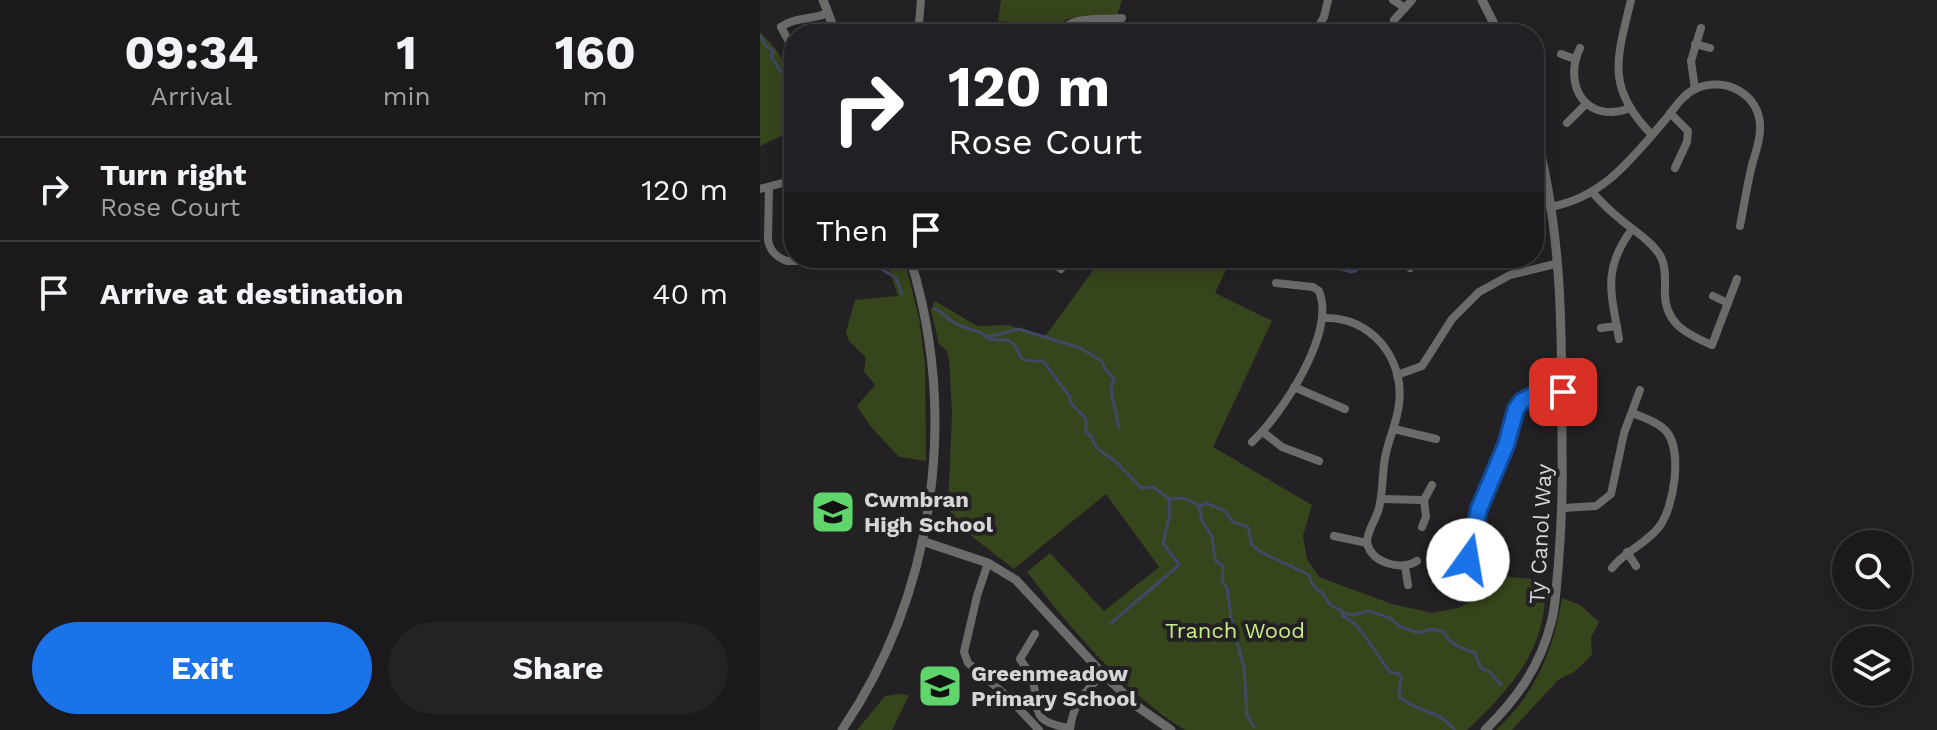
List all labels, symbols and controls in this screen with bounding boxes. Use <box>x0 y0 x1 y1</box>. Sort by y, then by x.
text: 09:34 <box>124 24 259 81</box>
text: 1 <box>396 24 417 81</box>
text: 160 <box>555 24 636 81</box>
text: 120 m <box>948 54 1110 120</box>
icon: right <box>816 56 920 160</box>
text: Arrival <box>151 81 232 111</box>
text: min <box>383 81 431 111</box>
text: m <box>583 81 608 111</box>
text: Rose Court <box>948 121 1142 163</box>
text: Turn right <box>100 157 246 192</box>
icon: right <box>32 167 76 211</box>
text: 120 m <box>641 172 728 207</box>
text: Rose Court <box>100 192 240 222</box>
icon: arrive <box>904 208 948 252</box>
text: Then <box>816 213 888 248</box>
icon: arrive <box>32 271 76 315</box>
text: Arrive at destination <box>100 276 404 311</box>
text: 40 m <box>652 276 728 311</box>
pin <box>1529 358 1597 426</box>
icon: arrive <box>1541 370 1585 414</box>
street label: Ty Canol Way <box>1524 463 1557 605</box>
place label: Cwmbran High School <box>864 487 994 537</box>
school or university icon: Cwmbran High School <box>809 488 857 536</box>
position arrow <box>1426 518 1510 602</box>
map controls <box>1832 530 1912 706</box>
button: search <box>1832 530 1912 610</box>
park label: Tranch Wood <box>1165 618 1305 643</box>
button: Exit <box>32 622 372 714</box>
button: Share <box>388 622 728 714</box>
button: layers <box>1832 626 1912 706</box>
place label: Greenmeadow Primary School <box>971 661 1137 711</box>
school or university icon: Greenmeadow Primary School <box>916 662 964 710</box>

